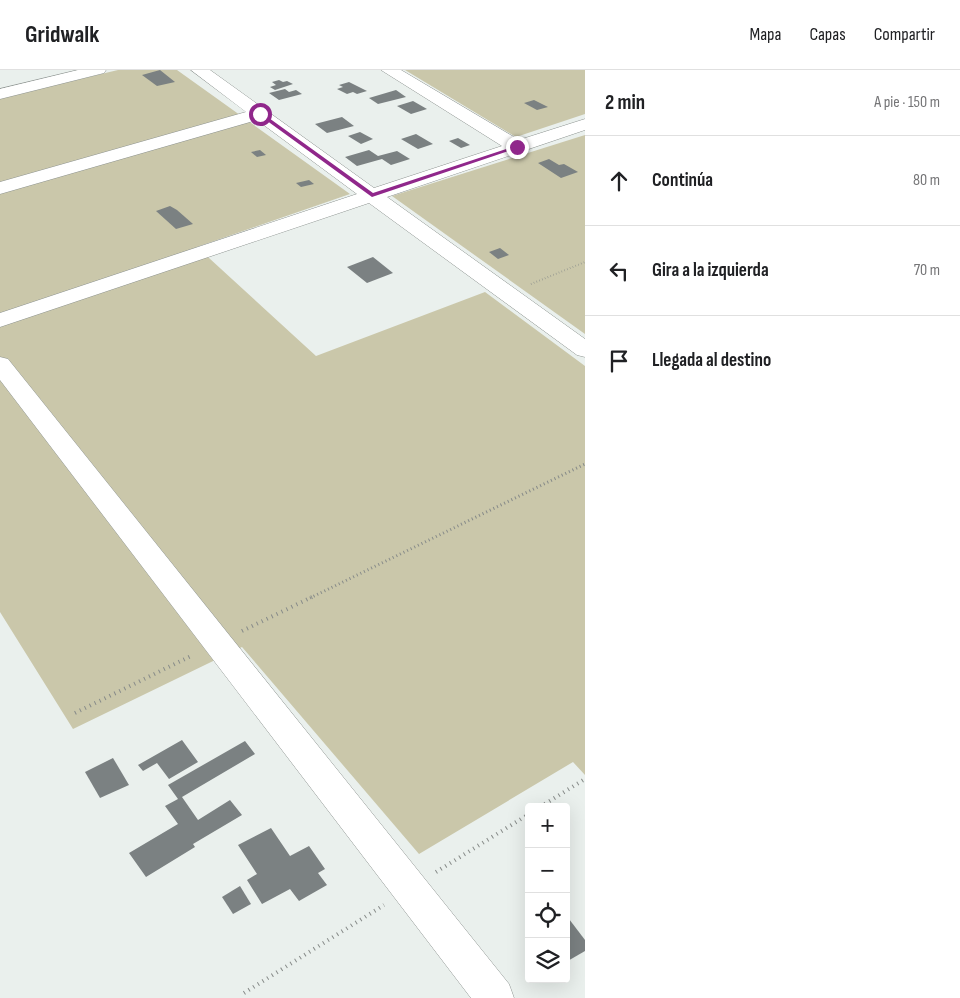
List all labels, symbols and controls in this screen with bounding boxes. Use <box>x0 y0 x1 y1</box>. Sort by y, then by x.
text: Gridwalk <box>25 20 99 49</box>
text: Mapa <box>749 24 781 45</box>
text: Capas <box>809 24 846 45</box>
text: Compartir <box>874 24 935 45</box>
text: 2 min <box>605 90 645 115</box>
text: A pie · 150 m <box>874 93 940 112</box>
route start <box>249 103 272 126</box>
route end <box>506 136 529 159</box>
icon: ahead <box>605 167 633 195</box>
text: Continúa <box>652 169 713 192</box>
text: 80 m <box>913 171 940 190</box>
icon: left <box>605 257 633 285</box>
text: Gira a la izquierda <box>652 259 769 282</box>
text: 70 m <box>914 261 940 280</box>
icon: arrive <box>605 347 633 375</box>
text: Llegada al destino <box>652 349 771 372</box>
map controls <box>525 803 570 983</box>
button: + <box>525 803 570 848</box>
button: − <box>525 848 570 893</box>
button: locate <box>525 893 570 938</box>
button: layers <box>525 938 570 983</box>

